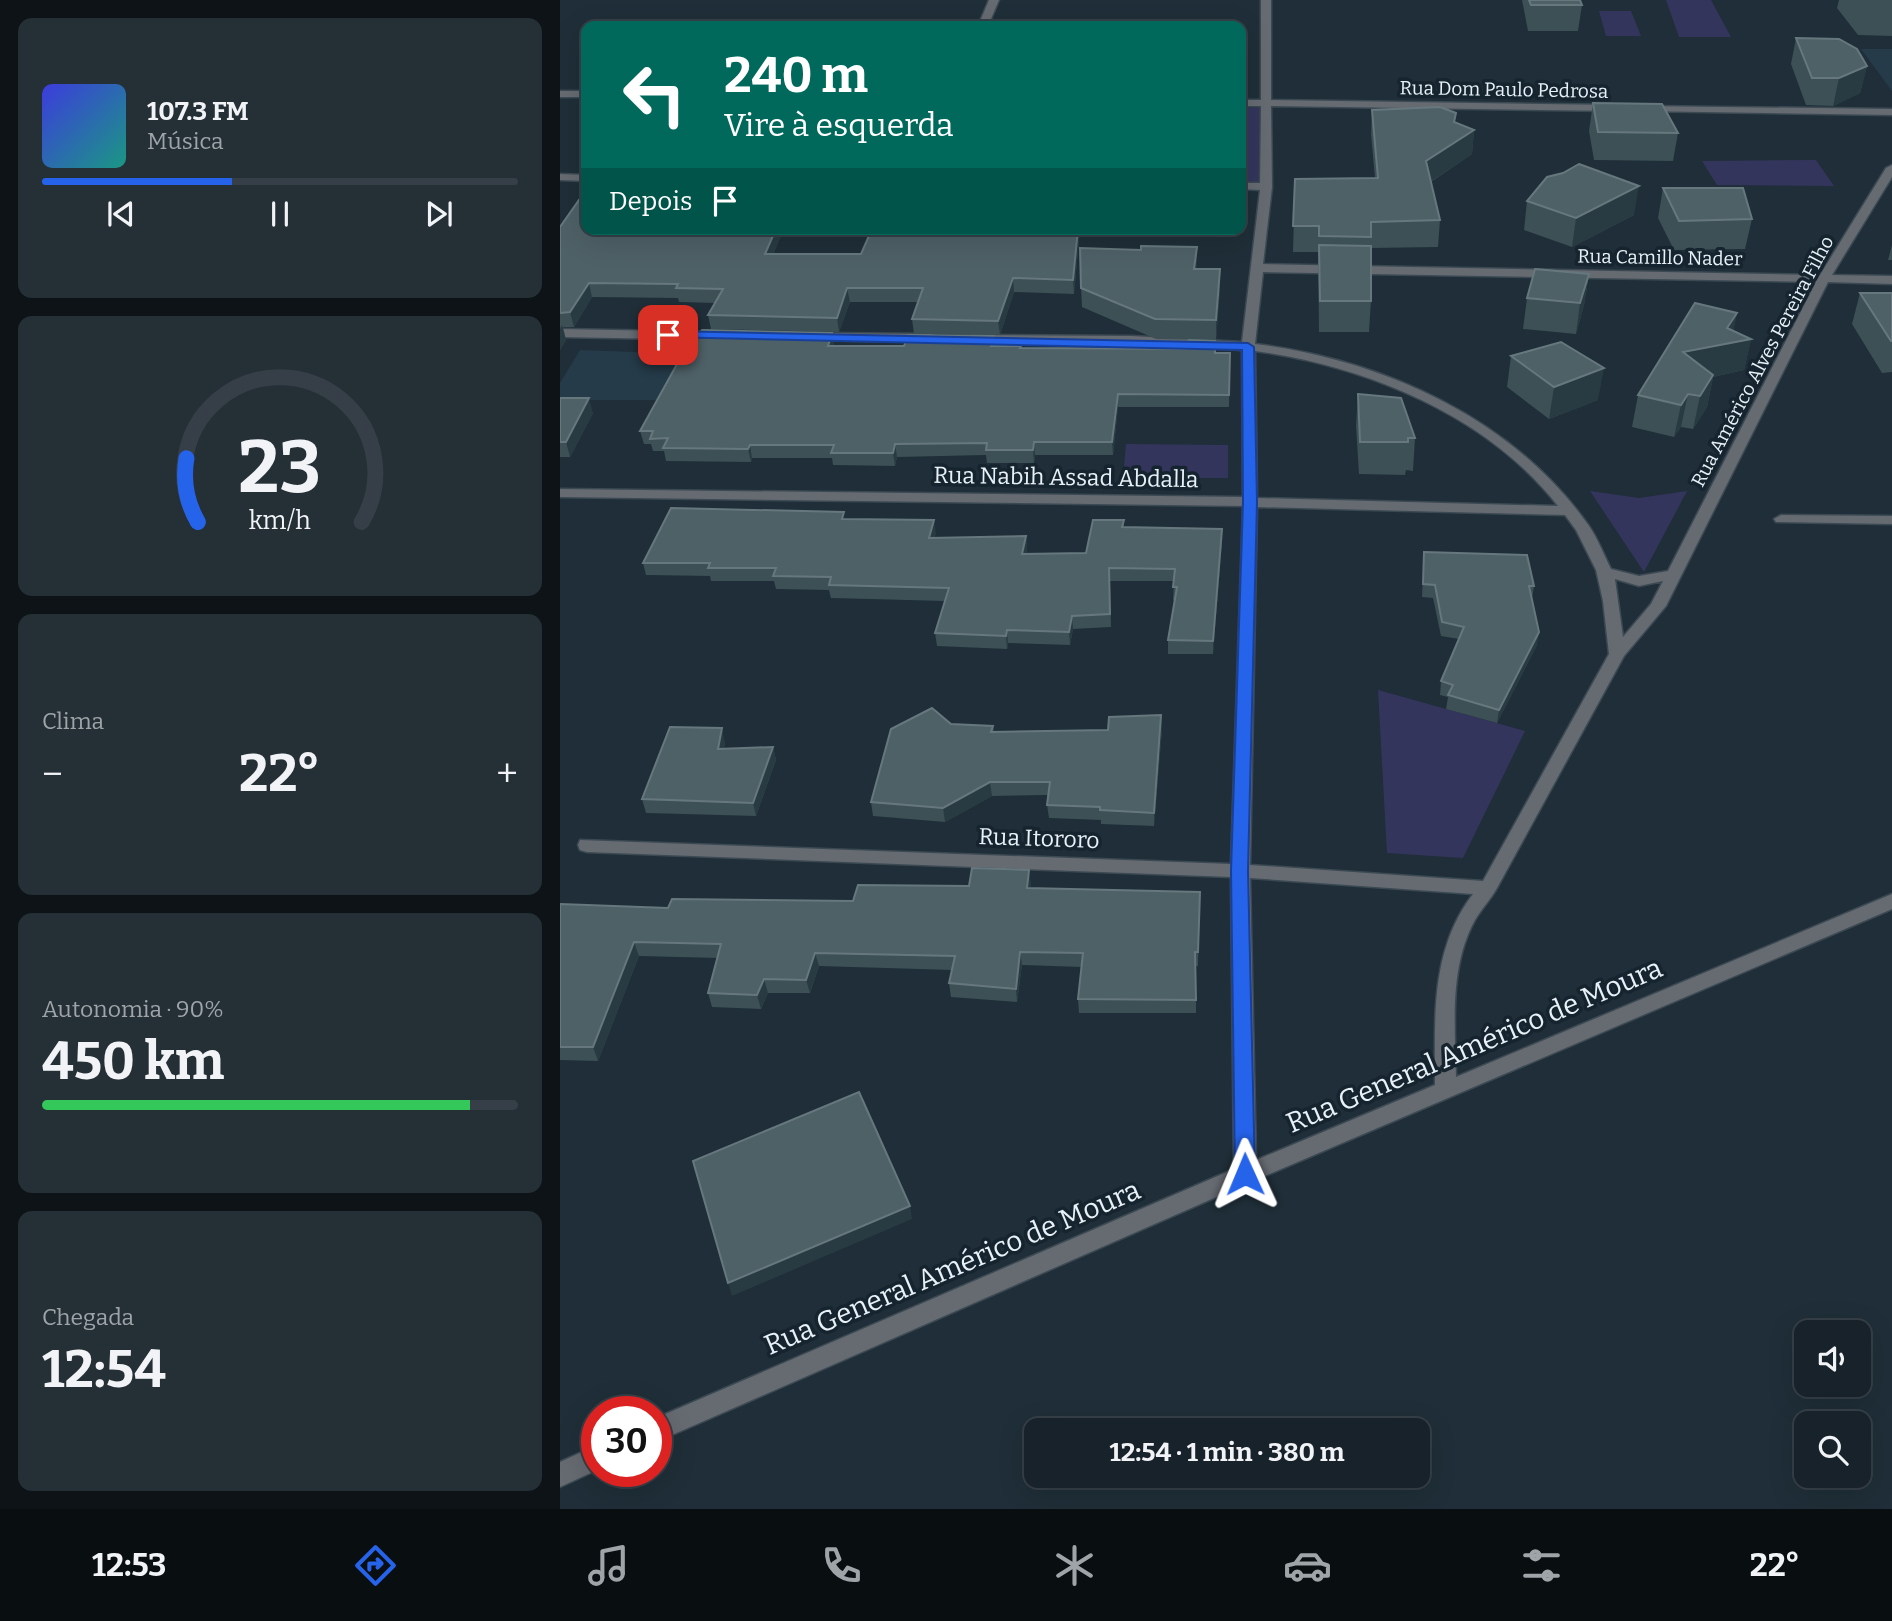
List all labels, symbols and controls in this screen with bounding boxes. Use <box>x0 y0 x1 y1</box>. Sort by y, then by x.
text: 240 m <box>724 46 868 105</box>
icon: left <box>609 49 700 140</box>
street label: Rua Dom Paulo Pedrosa <box>1399 76 1609 103</box>
text: 107.3 FM <box>147 96 249 127</box>
text: Vire à esquerda <box>724 106 954 144</box>
text: Música <box>147 127 224 155</box>
icon: arrive <box>706 182 744 220</box>
text: Depois <box>609 186 692 217</box>
icon: previous <box>102 195 140 233</box>
icon: pause <box>261 195 299 233</box>
icon: next <box>420 195 458 233</box>
street label: Rua Américo Alves Pereira Filho <box>1686 232 1839 491</box>
street label: Rua Camillo Nader <box>1577 245 1743 270</box>
pin <box>638 305 698 365</box>
icon: arrive <box>649 316 687 354</box>
text: 23 <box>239 425 321 512</box>
street label: Rua Nabih Assad Abdalla <box>933 461 1199 493</box>
text: km/h <box>249 506 311 536</box>
text: Clima <box>42 707 104 735</box>
text: 22° <box>239 742 320 805</box>
text: − <box>42 751 63 797</box>
text: + <box>496 751 518 797</box>
street label: Rua Itororo <box>978 822 1100 854</box>
street label: Rua General Américo de Moura <box>1281 951 1667 1140</box>
text: Autonomia · 90% <box>42 995 224 1023</box>
text: 450 km <box>42 1030 224 1093</box>
position arrow <box>1208 1137 1282 1211</box>
street label: Rua General Américo de Moura <box>759 1173 1145 1362</box>
text: Chegada <box>42 1303 134 1331</box>
map controls <box>1794 1320 1871 1488</box>
button: sound <box>1794 1320 1871 1397</box>
text: 12:54 <box>42 1338 166 1401</box>
speed limit sign: 30 <box>581 1396 672 1487</box>
button: search <box>1794 1411 1871 1488</box>
text: 12:54 · 1 min · 380 m <box>1109 1437 1345 1468</box>
icon: directions <box>351 1541 400 1590</box>
icon: music <box>584 1541 633 1590</box>
icon: phone <box>817 1541 866 1590</box>
icon: climate <box>1050 1541 1099 1590</box>
icon: car <box>1283 1541 1332 1590</box>
icon: filters <box>1517 1541 1566 1590</box>
text: 12:53 <box>92 1546 166 1584</box>
text: 22° <box>1750 1546 1800 1584</box>

